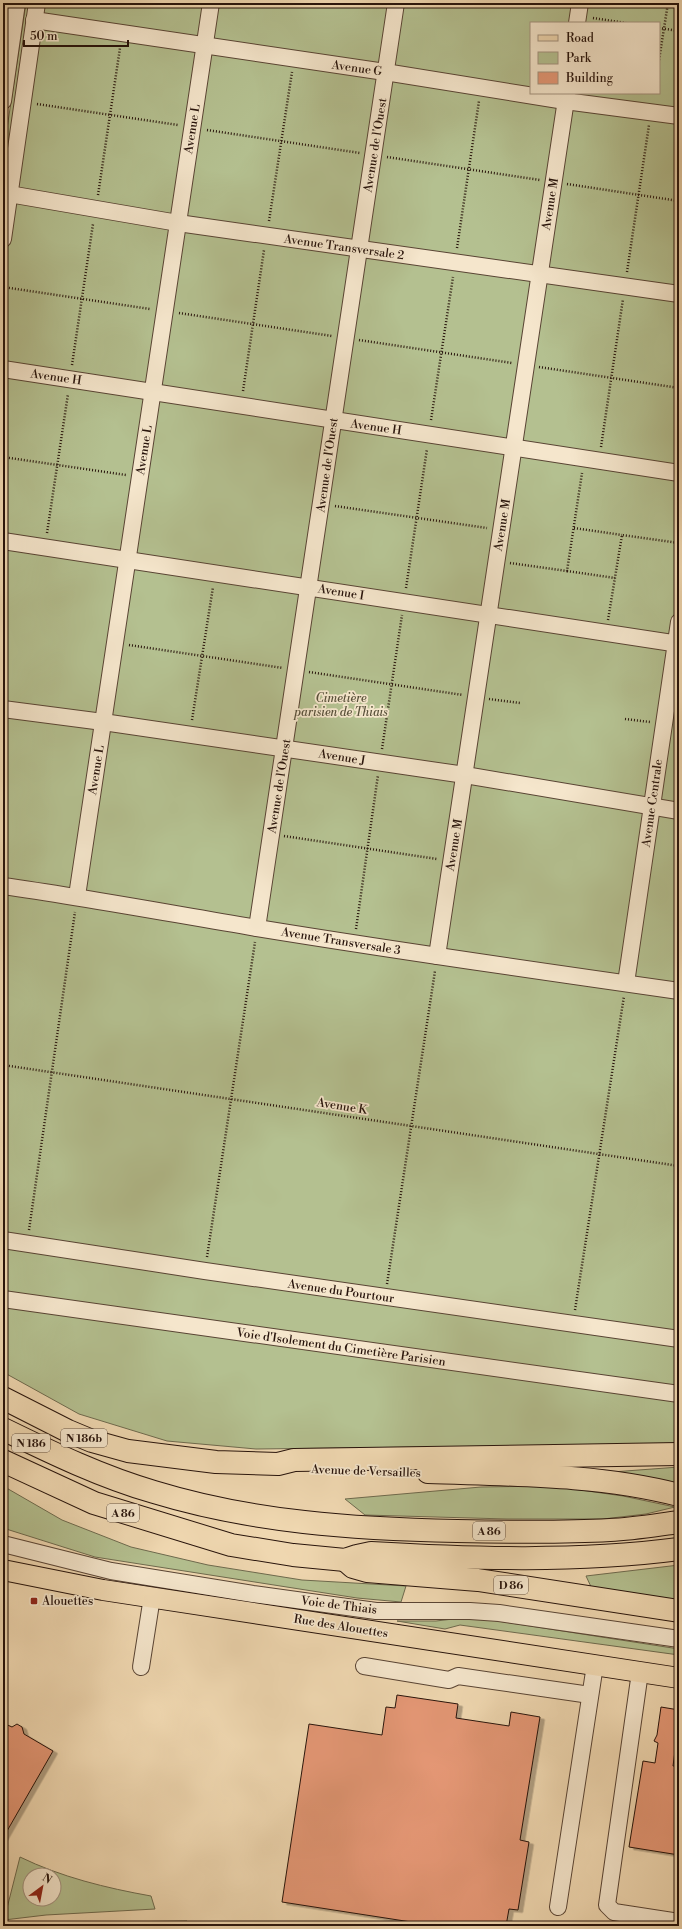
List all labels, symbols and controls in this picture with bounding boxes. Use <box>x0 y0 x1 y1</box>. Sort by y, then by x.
scale bar <box>24 22 128 48</box>
legend <box>530 22 660 94</box>
text: 50 m <box>30 29 58 44</box>
text: Road <box>566 31 594 46</box>
text: Park <box>566 51 592 66</box>
street label: Avenue G <box>330 57 383 79</box>
text: Building <box>565 71 614 86</box>
street label: Avenue de l'Ouest <box>360 96 390 194</box>
street label: Avenue L <box>181 103 204 156</box>
street label: Avenue M <box>539 177 562 232</box>
street label: Avenue Transversale 2 <box>282 232 405 263</box>
street label: Avenue H <box>28 366 83 389</box>
street label: Avenue de l'Ouest <box>313 416 342 514</box>
street label: Avenue H <box>348 416 403 439</box>
street label: Avenue L <box>133 424 156 477</box>
street label: Avenue M <box>491 498 514 553</box>
street label: Avenue I <box>316 581 366 604</box>
park label: Cimetière parisien de Thiais <box>292 691 388 720</box>
street label: Avenue de l'Ouest <box>264 737 294 835</box>
street label: Avenue L <box>85 744 108 797</box>
street label: Avenue J <box>316 746 367 769</box>
street label: Avenue Centrale <box>639 758 666 849</box>
street label: Avenue M <box>443 818 466 873</box>
street label: Avenue Transversale 3 <box>279 924 402 958</box>
street label: Avenue K <box>315 1095 369 1118</box>
street label: Avenue du Pourtour <box>286 1276 395 1306</box>
street label: Voie d'Isolement du Cimetière Parisien <box>234 1325 447 1370</box>
road number: N 186b <box>61 1429 107 1447</box>
road number: N 186 <box>12 1434 50 1452</box>
street label: Avenue de Versailles <box>310 1462 421 1481</box>
road number: A 86 <box>107 1504 139 1522</box>
road number: A 86 <box>473 1522 505 1540</box>
road number: D 86 <box>494 1576 528 1594</box>
street label: Voie de Thiais <box>299 1593 378 1618</box>
place label: Alouettes <box>41 1594 93 1609</box>
marker: Alouettes <box>29 1596 39 1606</box>
street label: Rue des Alouettes <box>293 1612 389 1641</box>
north arrow <box>22 1867 62 1907</box>
text: N <box>39 1871 54 1888</box>

